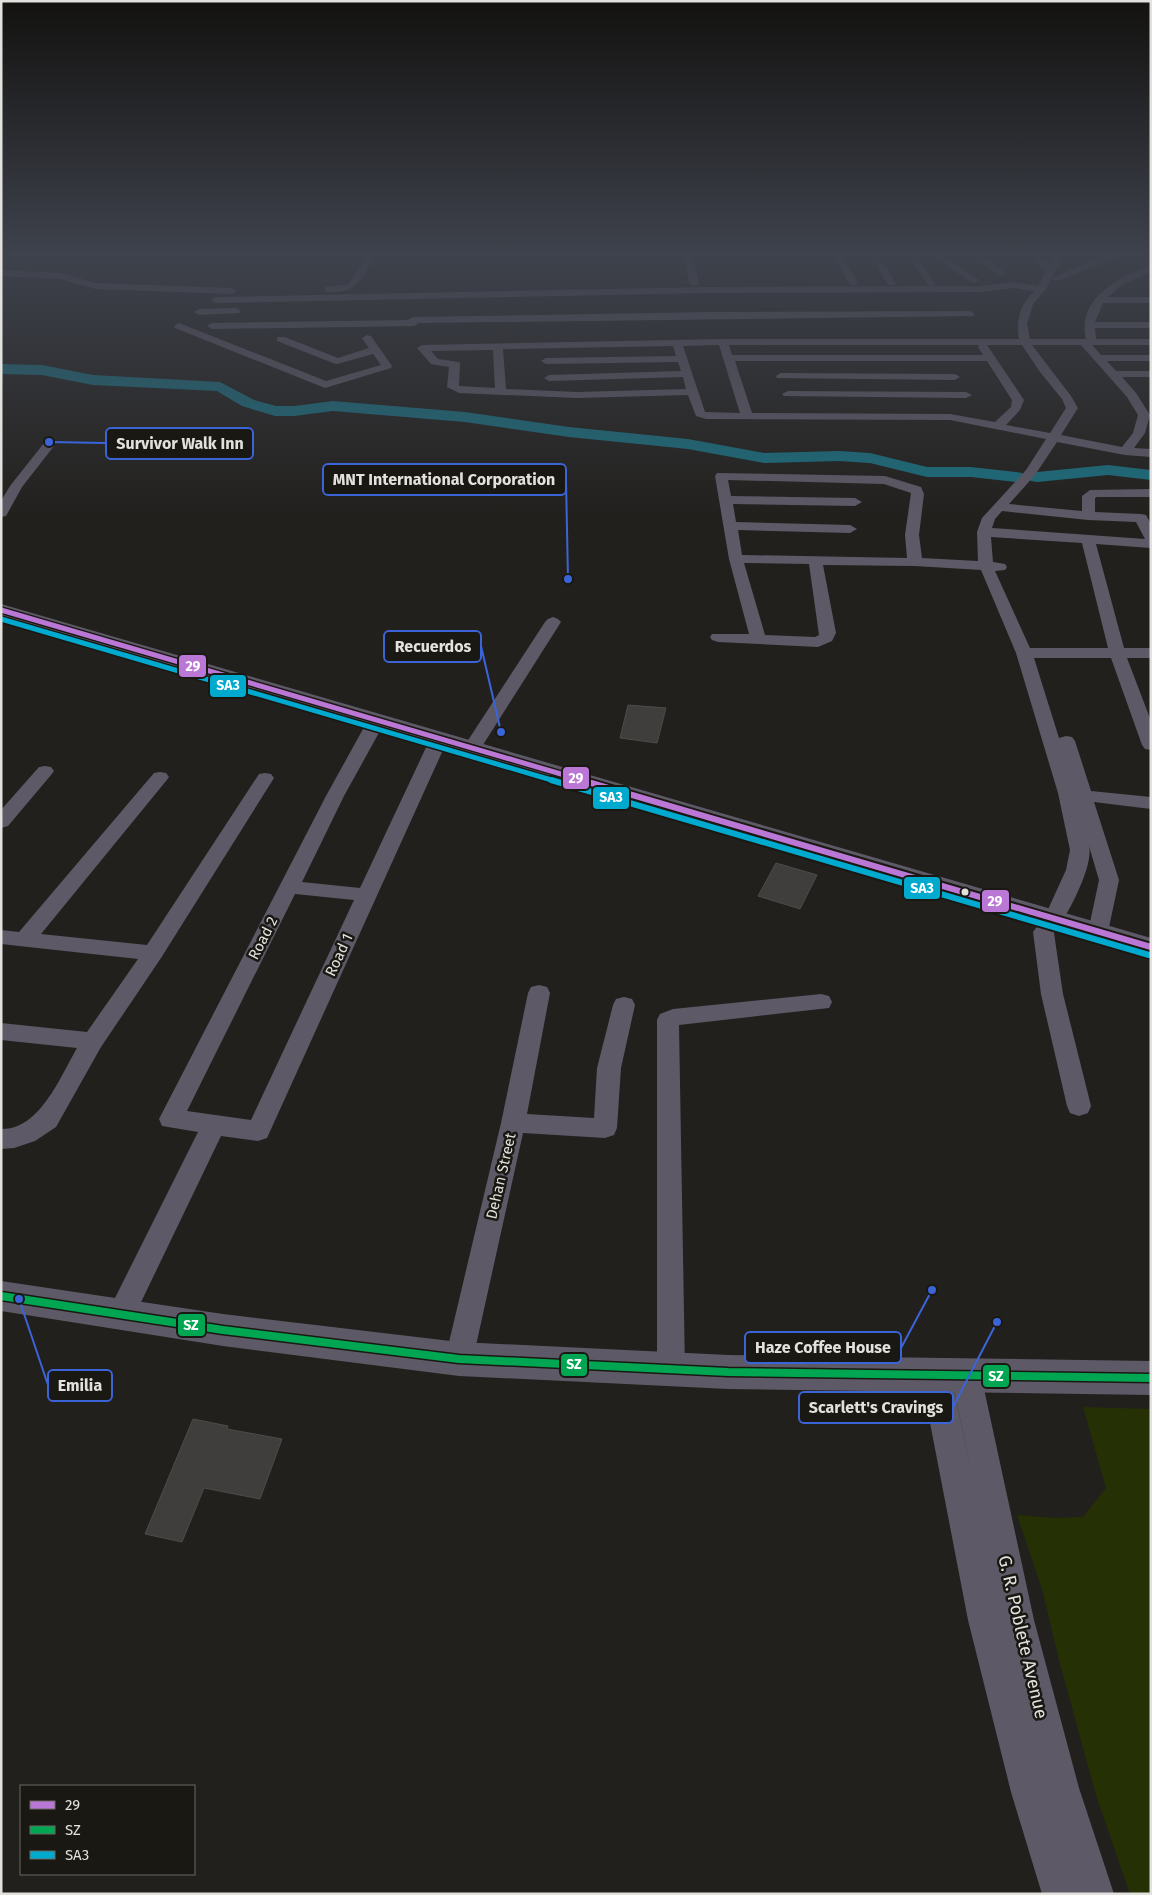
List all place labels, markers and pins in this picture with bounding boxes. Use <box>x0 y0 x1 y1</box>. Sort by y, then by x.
callout: Survivor Walk Inn <box>106 428 253 459</box>
callout: MNT International Corporation <box>323 464 566 495</box>
callout: Recuerdos <box>384 631 481 662</box>
unlabelled marker <box>960 887 970 897</box>
callout: Haze Coffee House <box>745 1332 901 1363</box>
callout: Emilia <box>48 1370 112 1401</box>
callout: Scarlett's Cravings <box>799 1392 953 1423</box>

